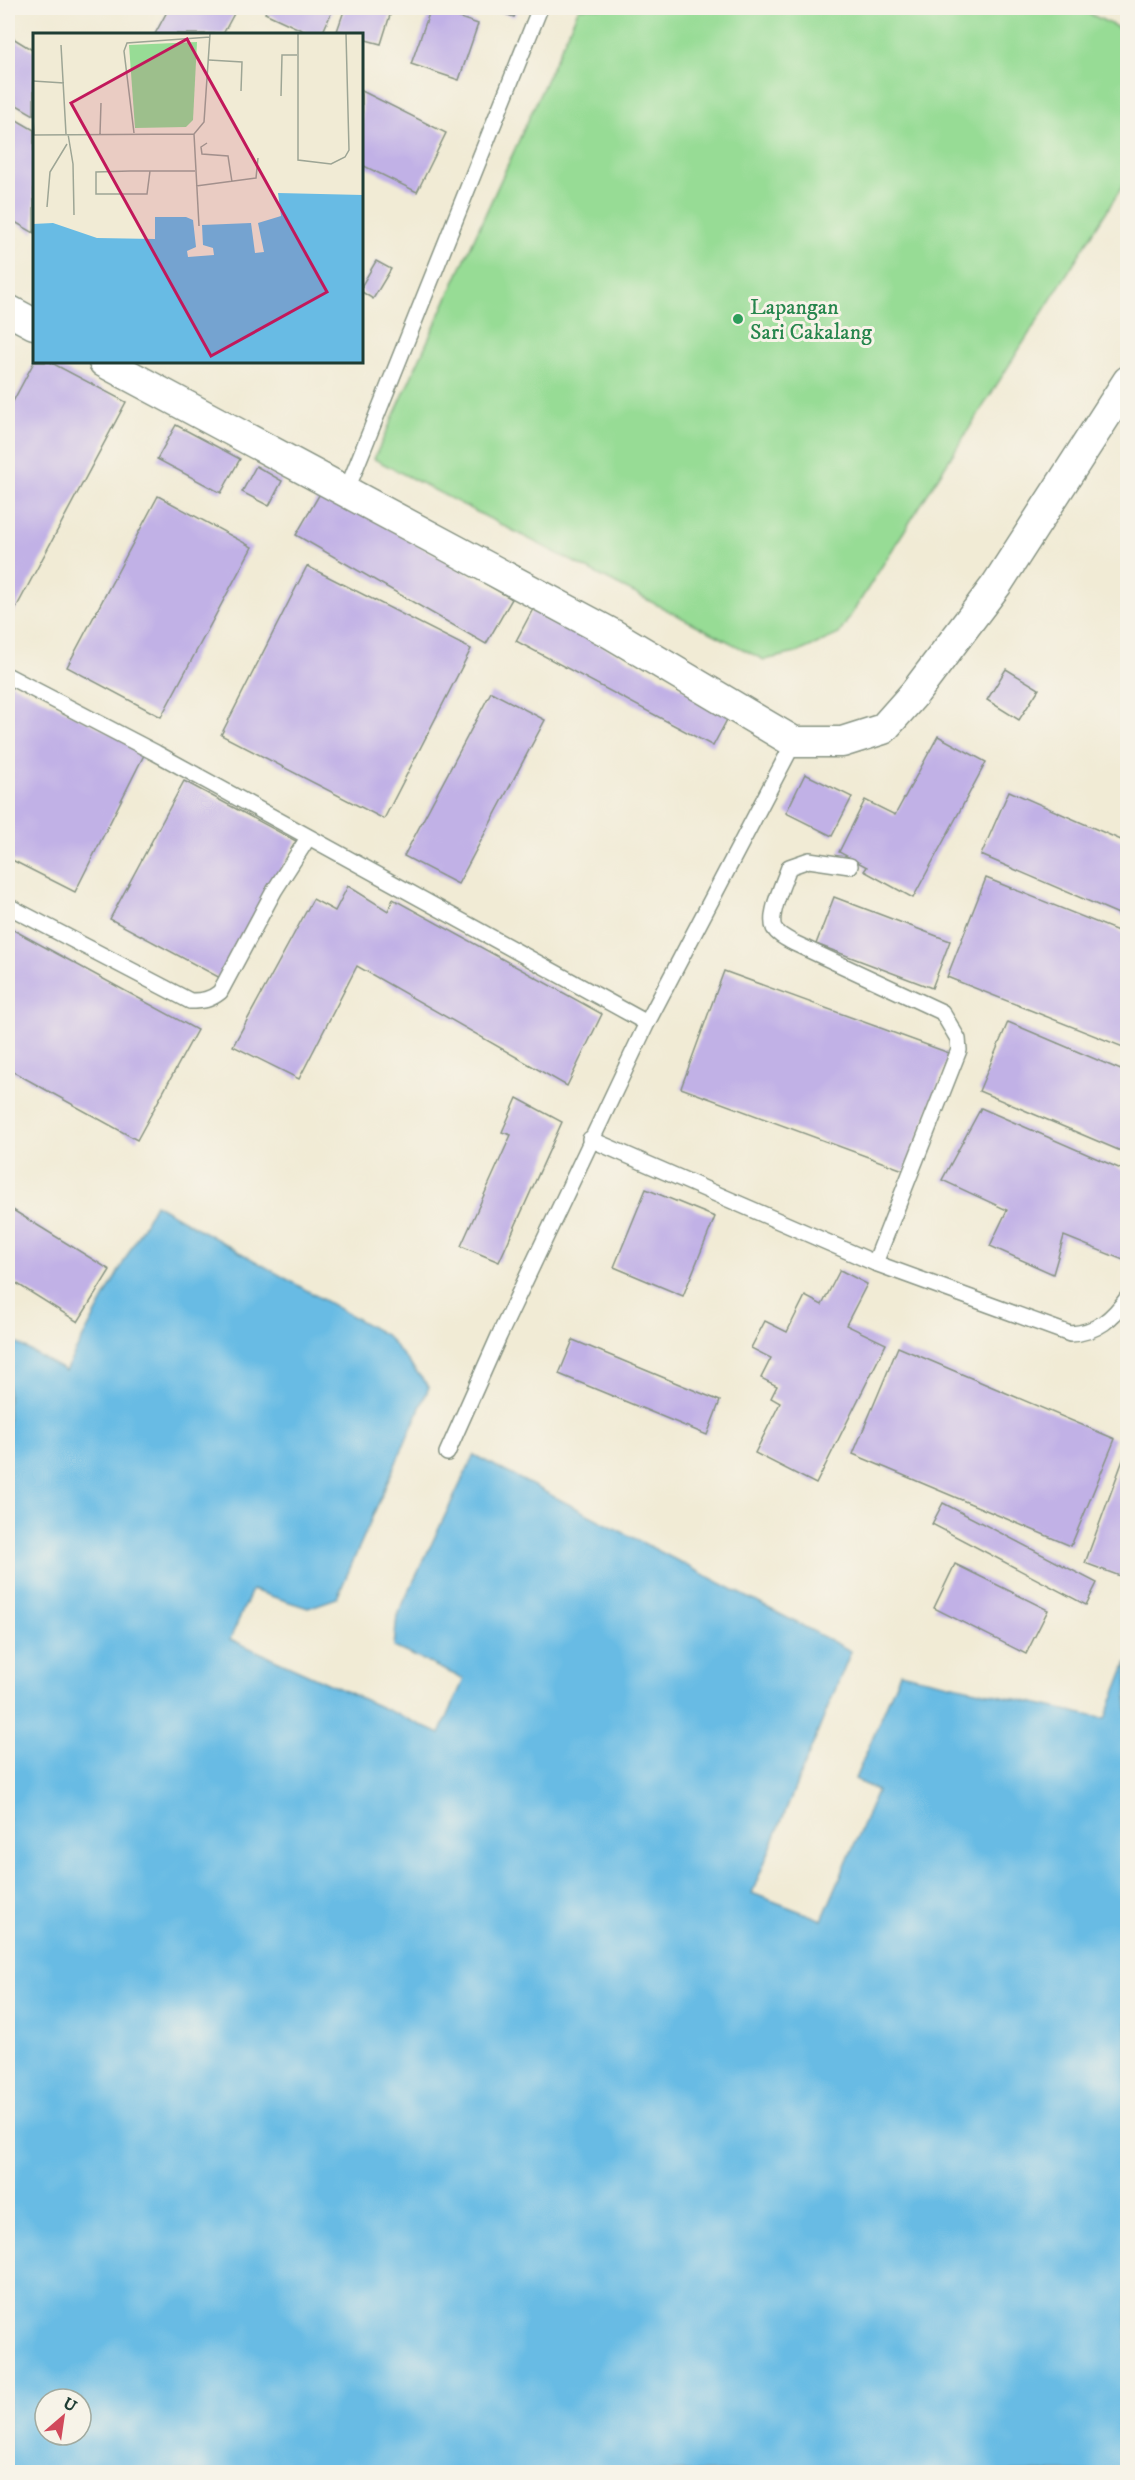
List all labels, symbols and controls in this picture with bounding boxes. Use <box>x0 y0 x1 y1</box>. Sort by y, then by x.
inset map <box>33 33 363 363</box>
place label: Lapangan Sari Cakalang <box>750 294 872 346</box>
marker: Lapangan Sari Cakalang <box>731 312 745 326</box>
north arrow <box>33 2387 93 2447</box>
text: U <box>60 2393 81 2417</box>

